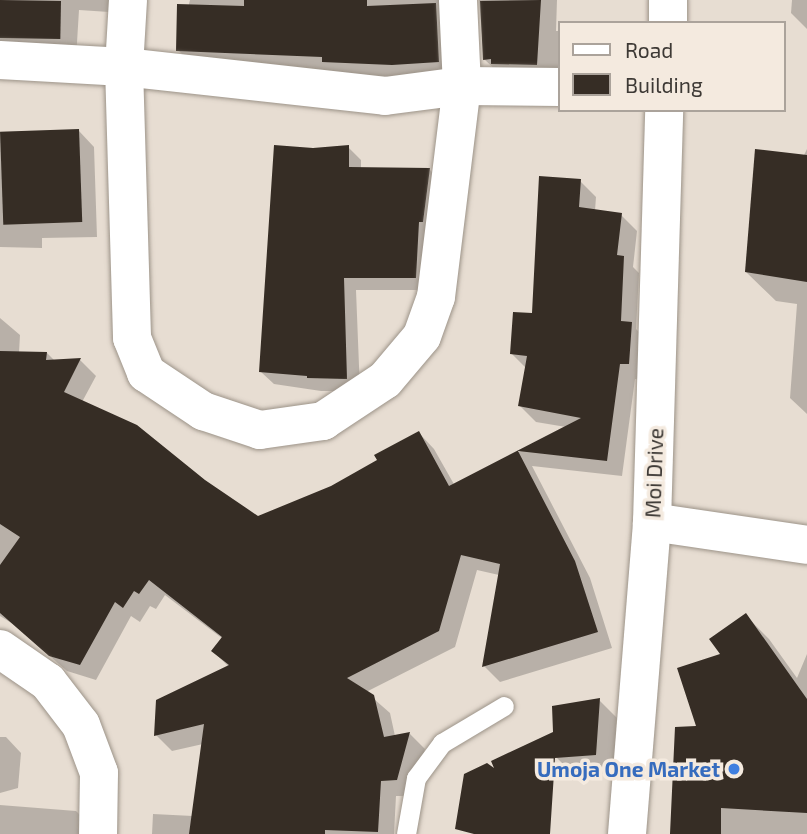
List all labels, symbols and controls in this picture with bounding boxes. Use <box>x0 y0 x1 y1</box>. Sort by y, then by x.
legend <box>558 21 786 112</box>
text: Road <box>625 37 673 62</box>
text: Building <box>625 72 703 97</box>
street label: Moi Drive <box>640 428 668 518</box>
place label: Umoja One Market <box>537 756 720 782</box>
marker: Umoja One Market <box>726 761 742 777</box>

